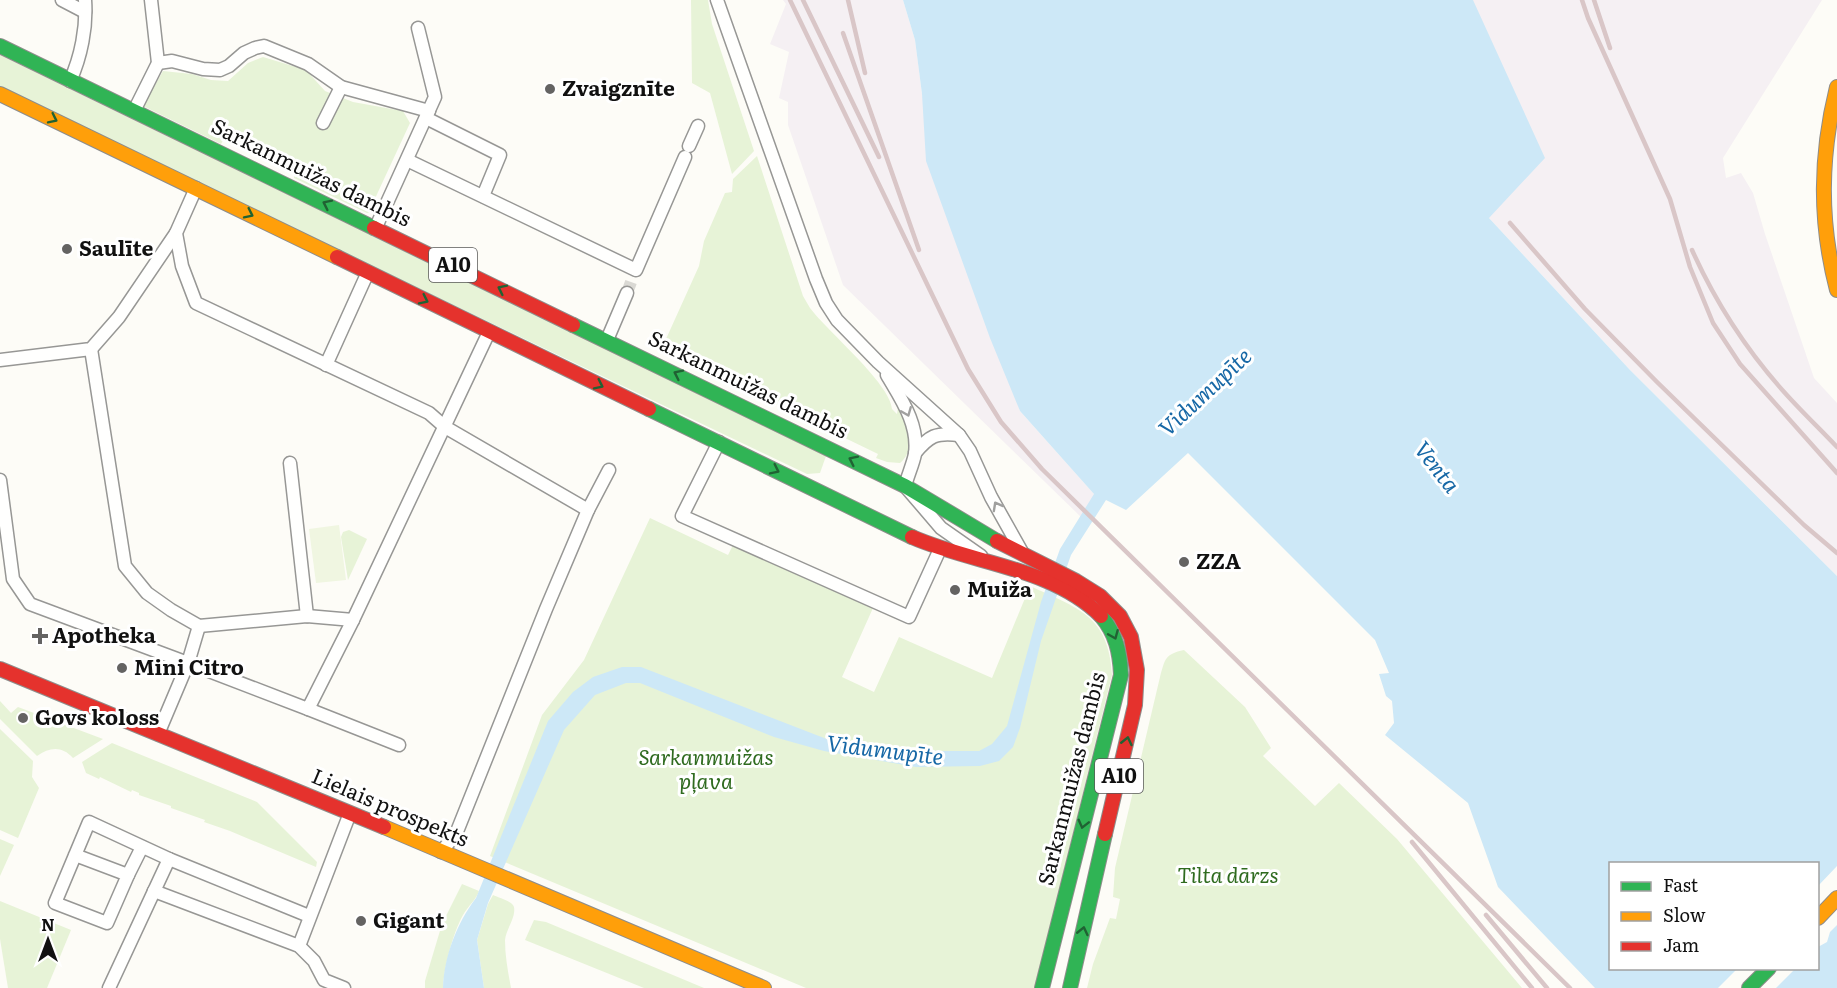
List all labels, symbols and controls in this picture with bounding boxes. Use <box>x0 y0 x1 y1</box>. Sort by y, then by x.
place label: Zvaigznīte <box>562 71 675 102</box>
marker: Zvaigznīte <box>543 82 557 96</box>
street label: Sarkanmuižas dambis <box>207 109 417 233</box>
one-way arrow <box>46 112 57 123</box>
one-way arrow <box>322 199 333 211</box>
one-way arrow <box>242 206 253 218</box>
place label: Saulīte <box>79 231 153 262</box>
marker: Saulīte <box>60 242 74 256</box>
road number: A10 <box>429 248 477 282</box>
one-way arrow <box>498 284 509 296</box>
one-way arrow <box>417 292 428 304</box>
street label: Sarkanmuižas dambis <box>644 321 854 445</box>
water label: Vidumupīte <box>1150 339 1258 443</box>
one-way arrow <box>673 370 684 382</box>
one-way arrow <box>593 377 604 389</box>
one-way arrow <box>900 406 912 417</box>
water label: Venta <box>1408 433 1469 499</box>
one-way arrow <box>848 456 859 467</box>
one-way arrow <box>768 462 779 474</box>
one-way arrow <box>993 502 1004 513</box>
place label: ZZA <box>1196 544 1241 575</box>
marker: ZZA <box>1177 555 1191 569</box>
place label: Muiža <box>967 572 1033 603</box>
marker: Muiža <box>948 583 962 597</box>
place label: Apotheka <box>52 618 157 649</box>
one-way arrow <box>1106 628 1118 639</box>
marker: Apotheka <box>33 629 47 643</box>
place label: Mini Citro <box>134 650 244 681</box>
marker: Mini Citro <box>115 661 129 675</box>
street label: Sarkanmuižas dambis <box>1028 669 1111 888</box>
place label: Govs koloss <box>35 700 159 731</box>
marker: Govs koloss <box>16 711 30 725</box>
water label: Vidumupīte <box>825 725 945 772</box>
one-way arrow <box>1119 736 1132 746</box>
park label: Sarkanmuižas pļava <box>638 740 774 795</box>
street label: Lielais prospekts <box>308 759 474 853</box>
road number: A10 <box>1095 759 1143 793</box>
one-way arrow <box>1078 819 1091 829</box>
park label: Tilta dārzs <box>1177 858 1279 889</box>
legend <box>1609 862 1819 970</box>
text: Fast <box>1663 871 1699 898</box>
text: Slow <box>1663 901 1706 928</box>
place label: Gigant <box>373 903 445 934</box>
north arrow <box>18 910 78 970</box>
text: N <box>41 912 55 936</box>
marker: Gigant <box>354 914 368 928</box>
one-way arrow <box>1075 926 1088 936</box>
text: Jam <box>1663 931 1699 958</box>

